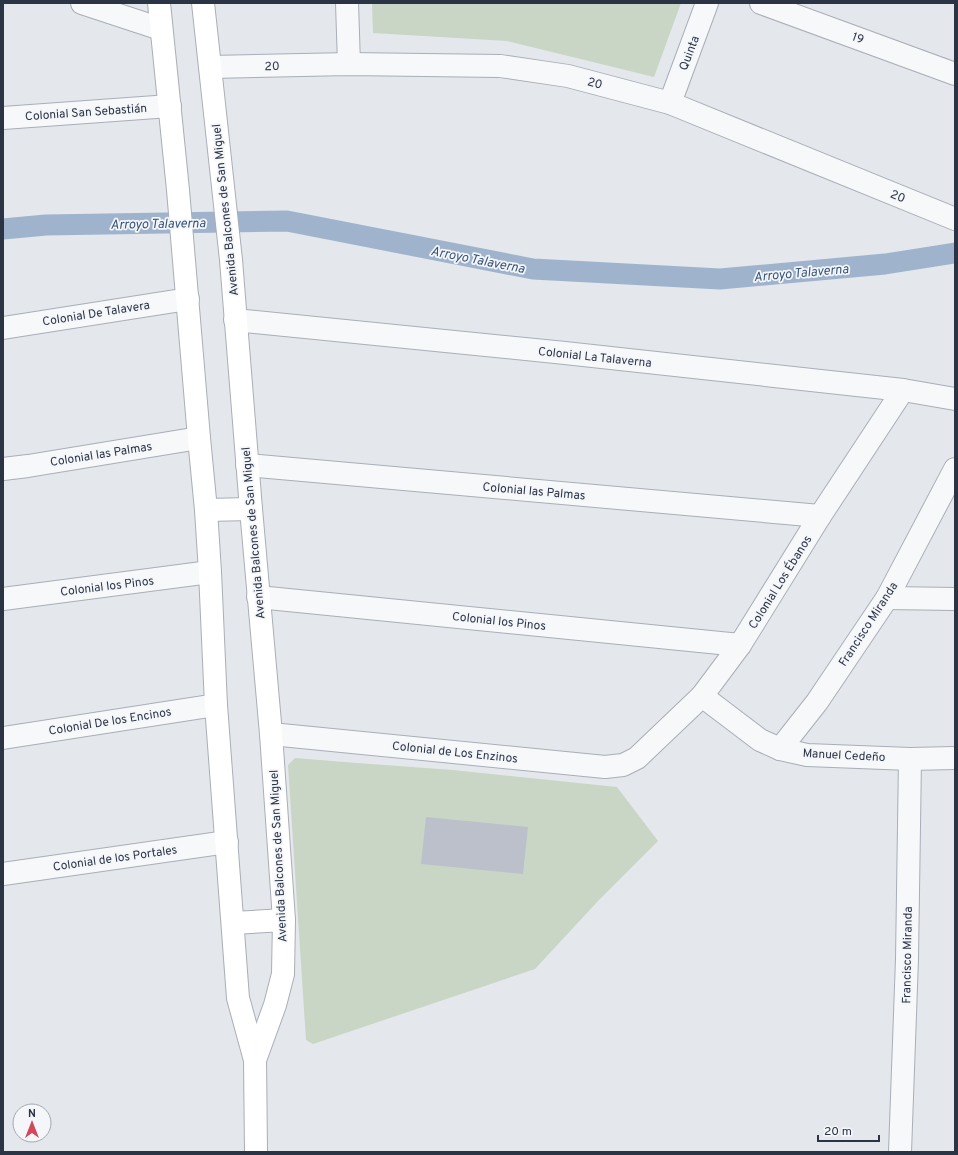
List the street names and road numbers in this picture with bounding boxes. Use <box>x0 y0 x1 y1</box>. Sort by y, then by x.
street label: 19 <box>849 29 866 48</box>
street label: Quinta <box>676 34 704 73</box>
street label: 20 <box>264 59 280 75</box>
street label: 20 <box>585 74 604 94</box>
street label: Colonial San Sebastián <box>25 101 148 125</box>
street label: Avenida Balcones de San Miguel <box>209 123 243 297</box>
street label: 20 <box>888 187 908 207</box>
street label: Colonial De Talavera <box>41 298 151 330</box>
street label: Colonial La Talaverna <box>537 344 652 372</box>
street label: Colonial las Palmas <box>49 439 153 471</box>
street label: Avenida Balcones de San Miguel <box>238 446 269 620</box>
street label: Colonial las Palmas <box>482 480 586 504</box>
street label: Colonial Los Ébanos <box>745 533 816 632</box>
street label: Colonial los Pinos <box>59 573 155 601</box>
street label: Francisco Miranda <box>836 579 902 670</box>
street label: Colonial los Pinos <box>451 609 547 635</box>
street label: Colonial De los Encinos <box>48 704 173 740</box>
street label: Colonial de Los Enzinos <box>391 738 519 768</box>
street label: Manuel Cedeño <box>802 746 886 766</box>
street label: Avenida Balcones de San Miguel <box>266 769 292 943</box>
street label: Colonial de los Portales <box>52 842 178 876</box>
street label: Francisco Miranda <box>899 906 917 1004</box>

